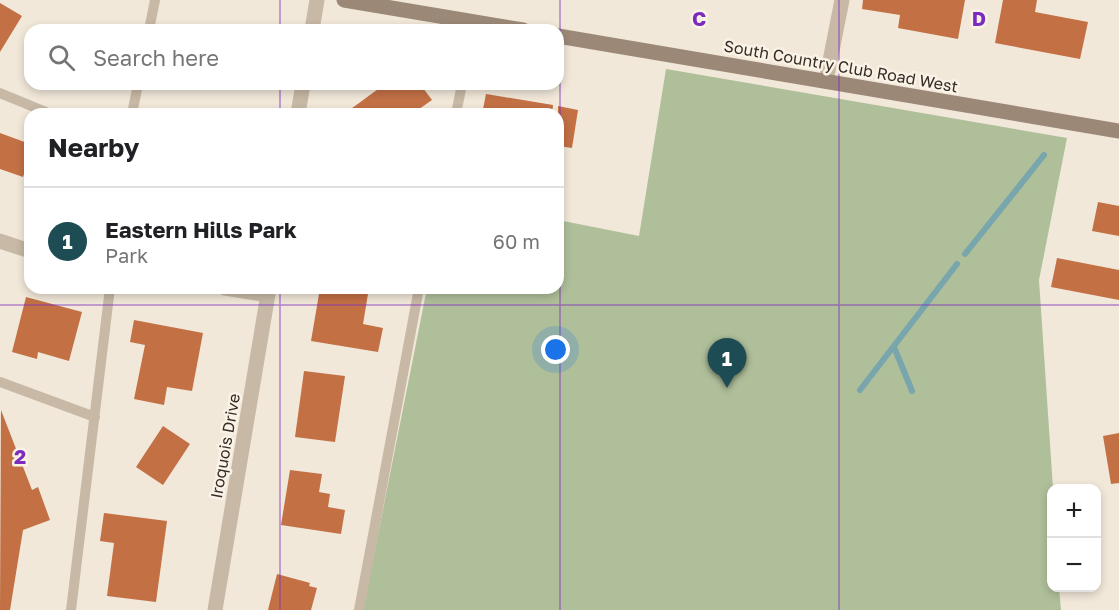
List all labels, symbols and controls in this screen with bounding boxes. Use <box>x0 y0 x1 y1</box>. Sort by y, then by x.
text: C <box>692 6 706 30</box>
text: D <box>972 6 986 30</box>
search box <box>24 24 564 90</box>
street label: South Country Club Road West <box>722 36 960 96</box>
icon: search <box>45 41 78 74</box>
text: Search here <box>93 44 219 71</box>
text: Nearby <box>48 132 139 163</box>
text: Eastern Hills Park <box>105 216 297 243</box>
text: 1 <box>62 229 73 253</box>
text: 60 m <box>493 229 540 253</box>
text: Park <box>105 243 148 267</box>
your location <box>541 335 570 364</box>
pin: 1 <box>708 338 746 388</box>
street label: Iroquois Drive <box>206 392 244 500</box>
text: 2 <box>14 444 26 468</box>
map controls <box>1047 484 1101 592</box>
button: + <box>1047 484 1101 538</box>
button: − <box>1047 538 1101 592</box>

